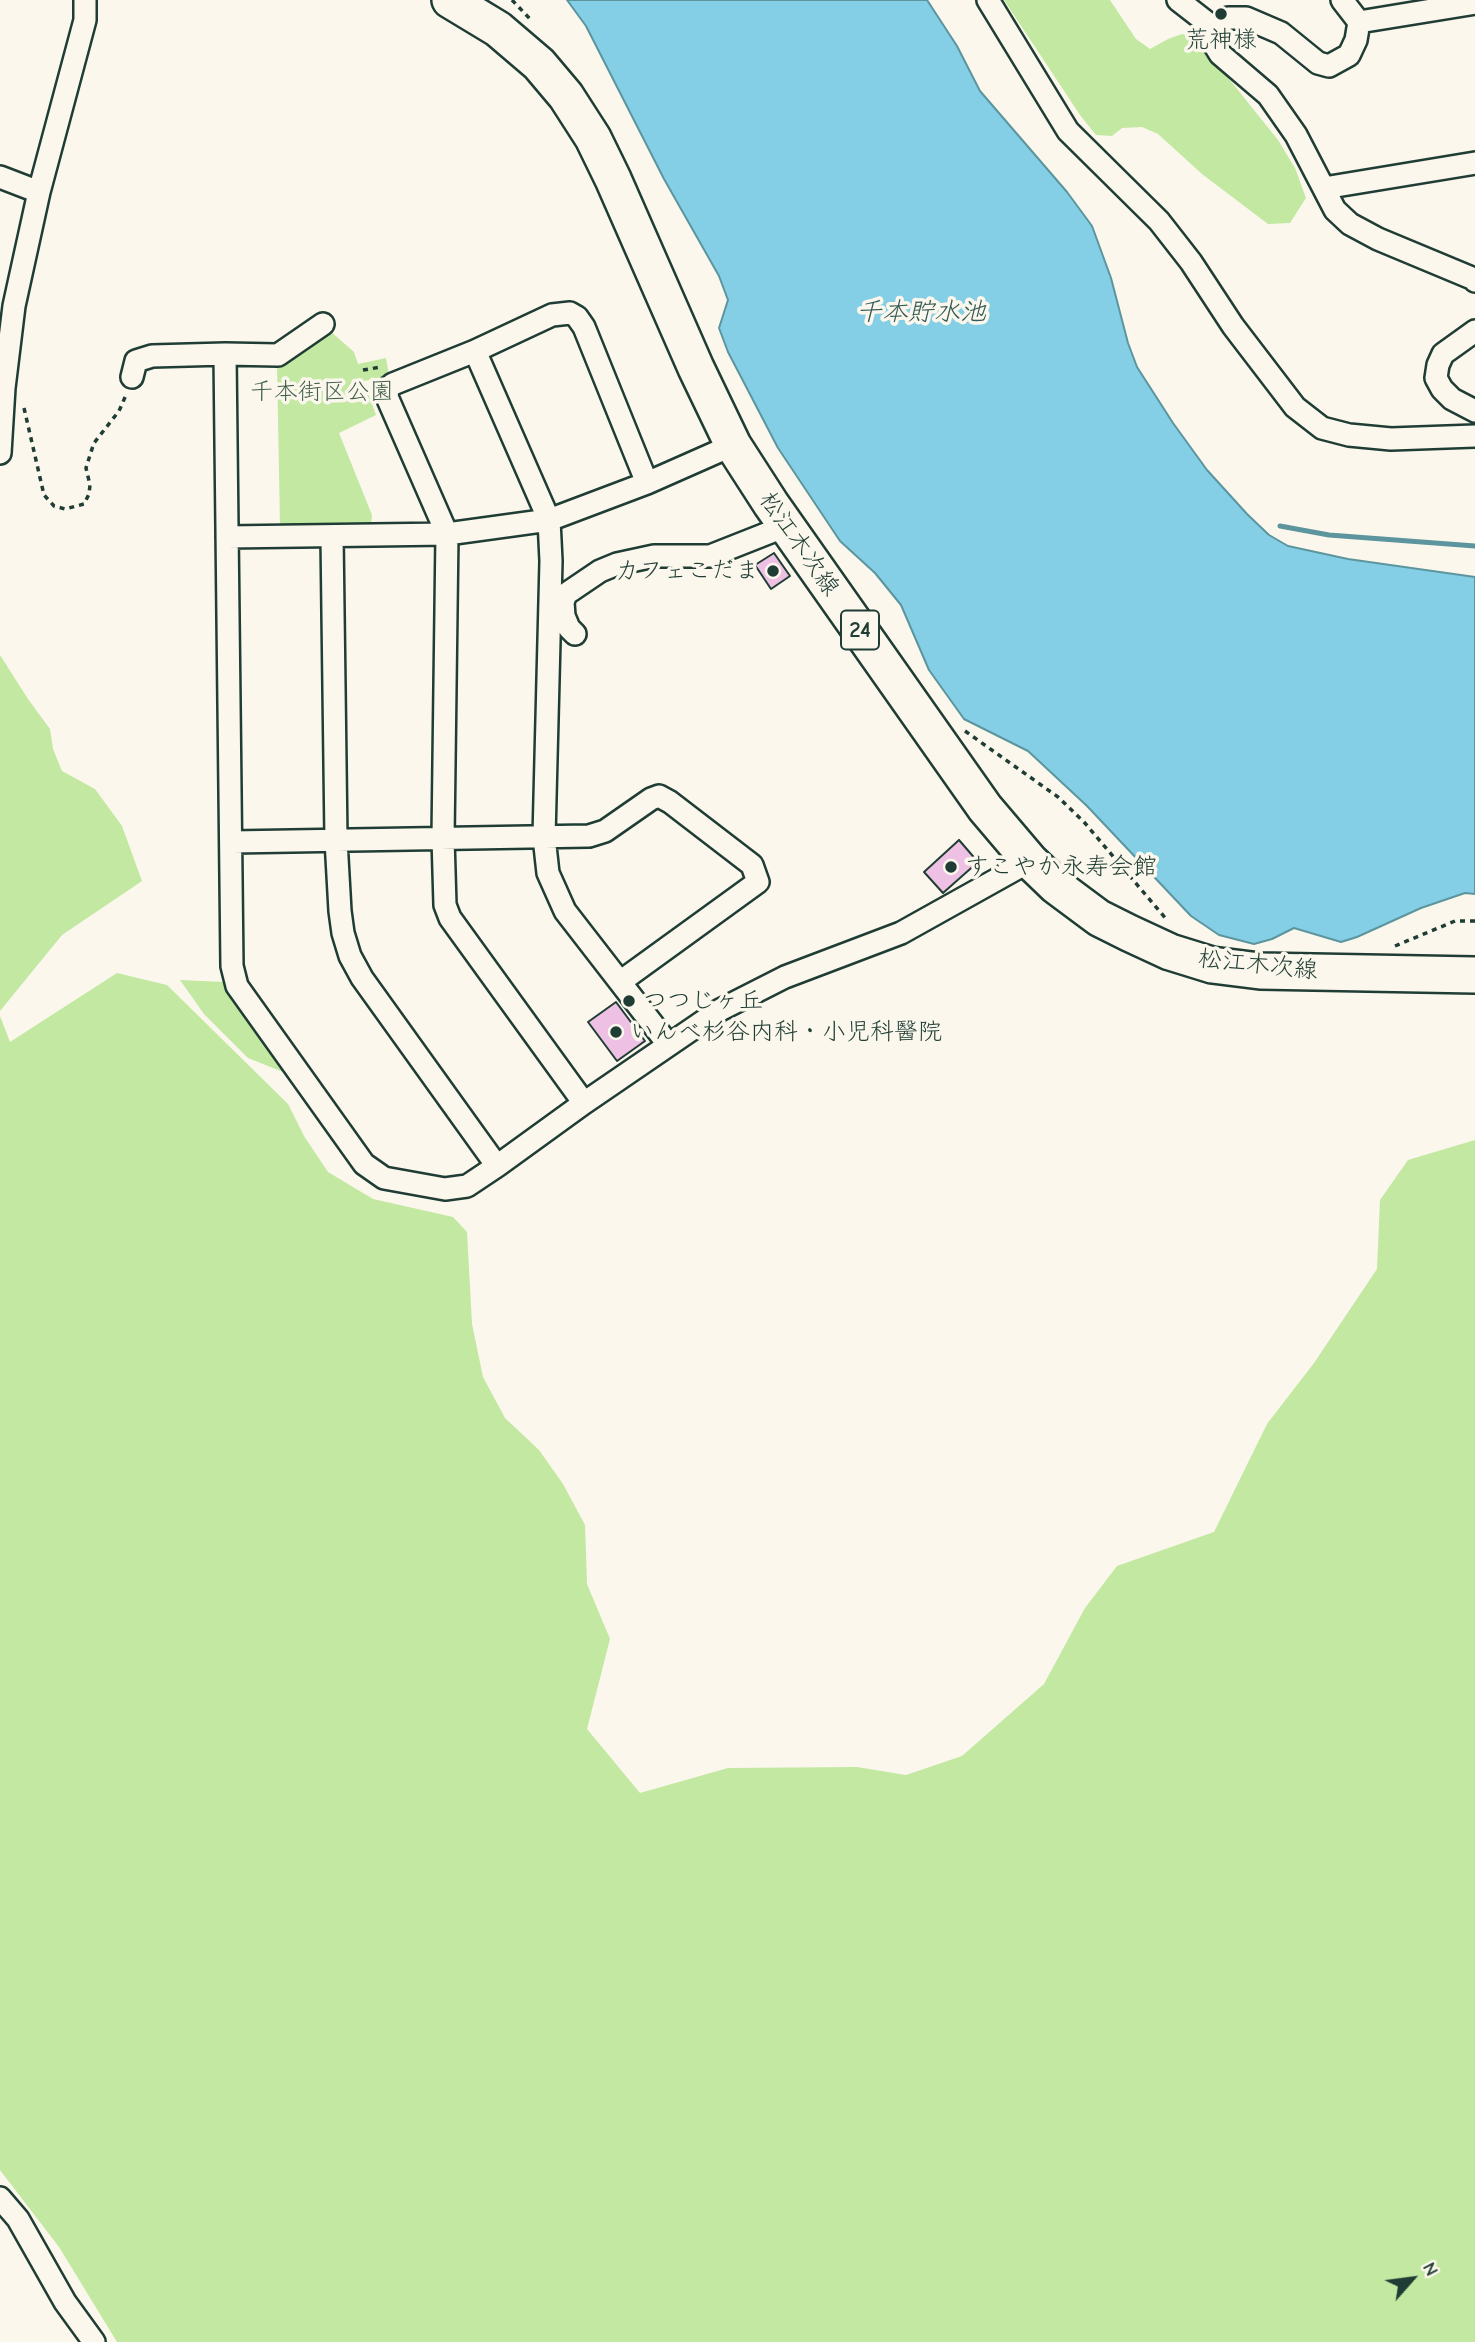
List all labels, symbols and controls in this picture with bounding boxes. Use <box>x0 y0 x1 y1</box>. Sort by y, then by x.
marker: 荒神様 <box>1213 6 1229 22</box>
place label: 荒神様 <box>1185 26 1257 54</box>
water label: 千本貯水池 <box>856 297 986 329</box>
park label: 千本街区公園 <box>250 378 394 406</box>
street label: 松江木次線 <box>753 487 845 601</box>
place label: カフェこだま <box>615 557 759 585</box>
marker: カフェこだま <box>765 563 781 579</box>
road number: 24 <box>841 610 879 650</box>
place label: すこやか永寿会館 <box>965 853 1157 881</box>
marker: すこやか永寿会館 <box>943 859 959 875</box>
street label: 松江木次線 <box>1197 944 1319 986</box>
place label: つつじヶ丘 <box>643 987 763 1015</box>
marker: つつじヶ丘 <box>621 993 637 1009</box>
place label: いんべ杉谷内科・小児科醫院 <box>630 1018 942 1046</box>
marker: いんべ杉谷内科・小児科醫院 <box>608 1024 624 1040</box>
north arrow <box>1377 2244 1447 2314</box>
text: N <box>1418 2258 1443 2280</box>

